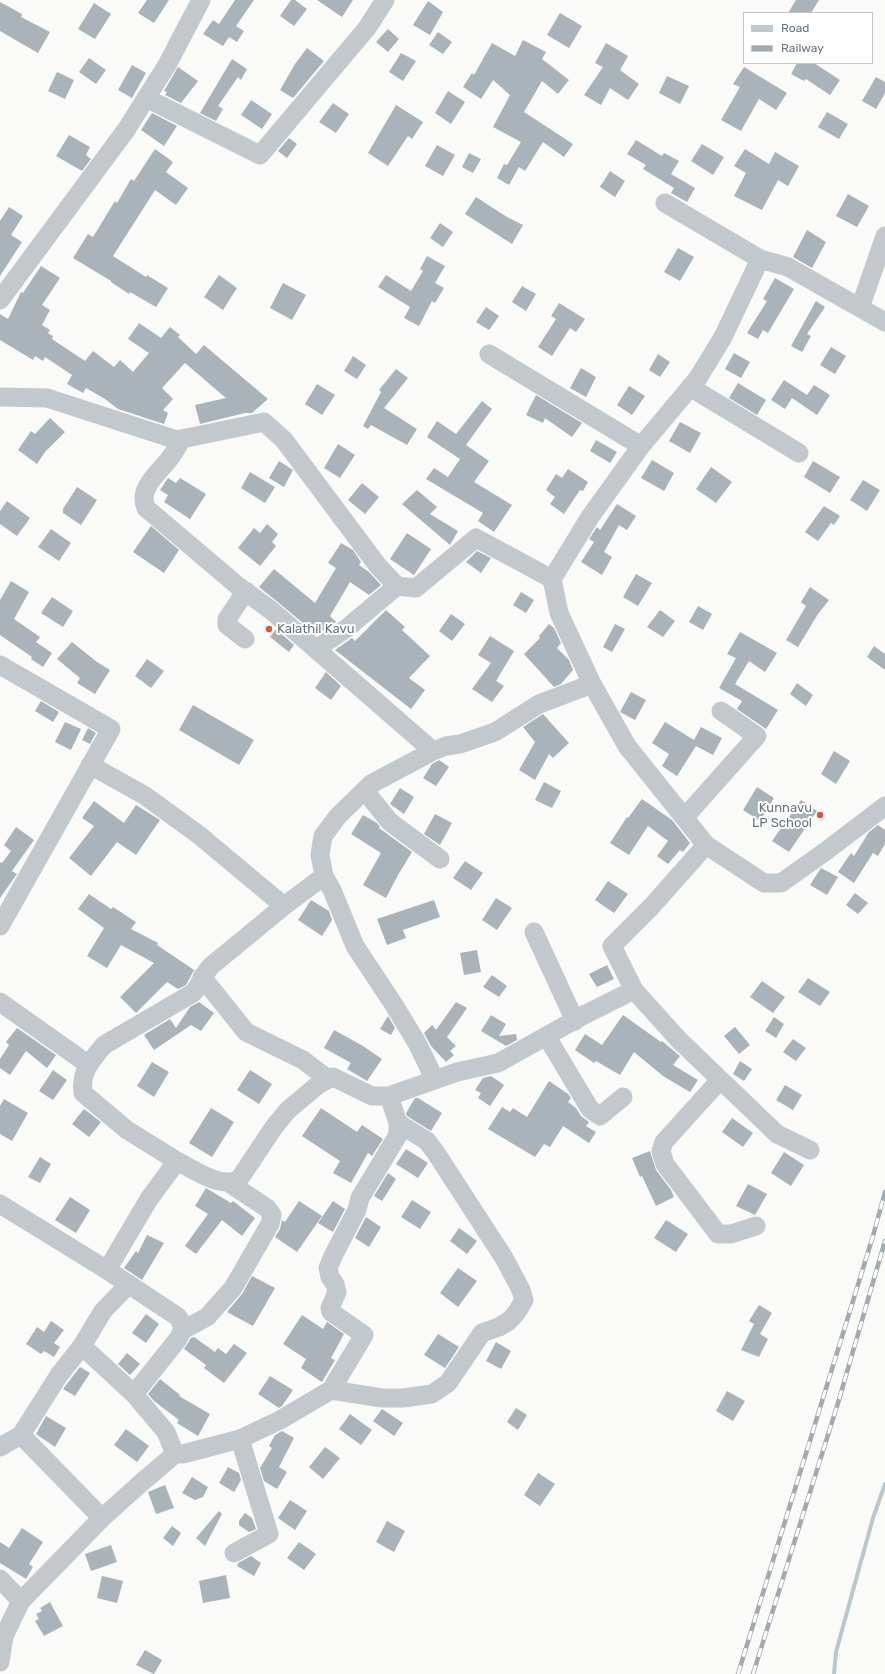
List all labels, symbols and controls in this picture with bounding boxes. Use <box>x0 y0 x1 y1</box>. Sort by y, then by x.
legend <box>743 12 873 64</box>
text: Road <box>781 21 809 35</box>
text: Railway <box>781 41 824 55</box>
place label: Kalathil Kavu <box>277 621 354 637</box>
marker: Kalathil Kavu <box>264 624 274 634</box>
place label: Kunnavu LP School <box>752 800 812 831</box>
marker: Kunnavu LP School <box>815 810 825 820</box>

